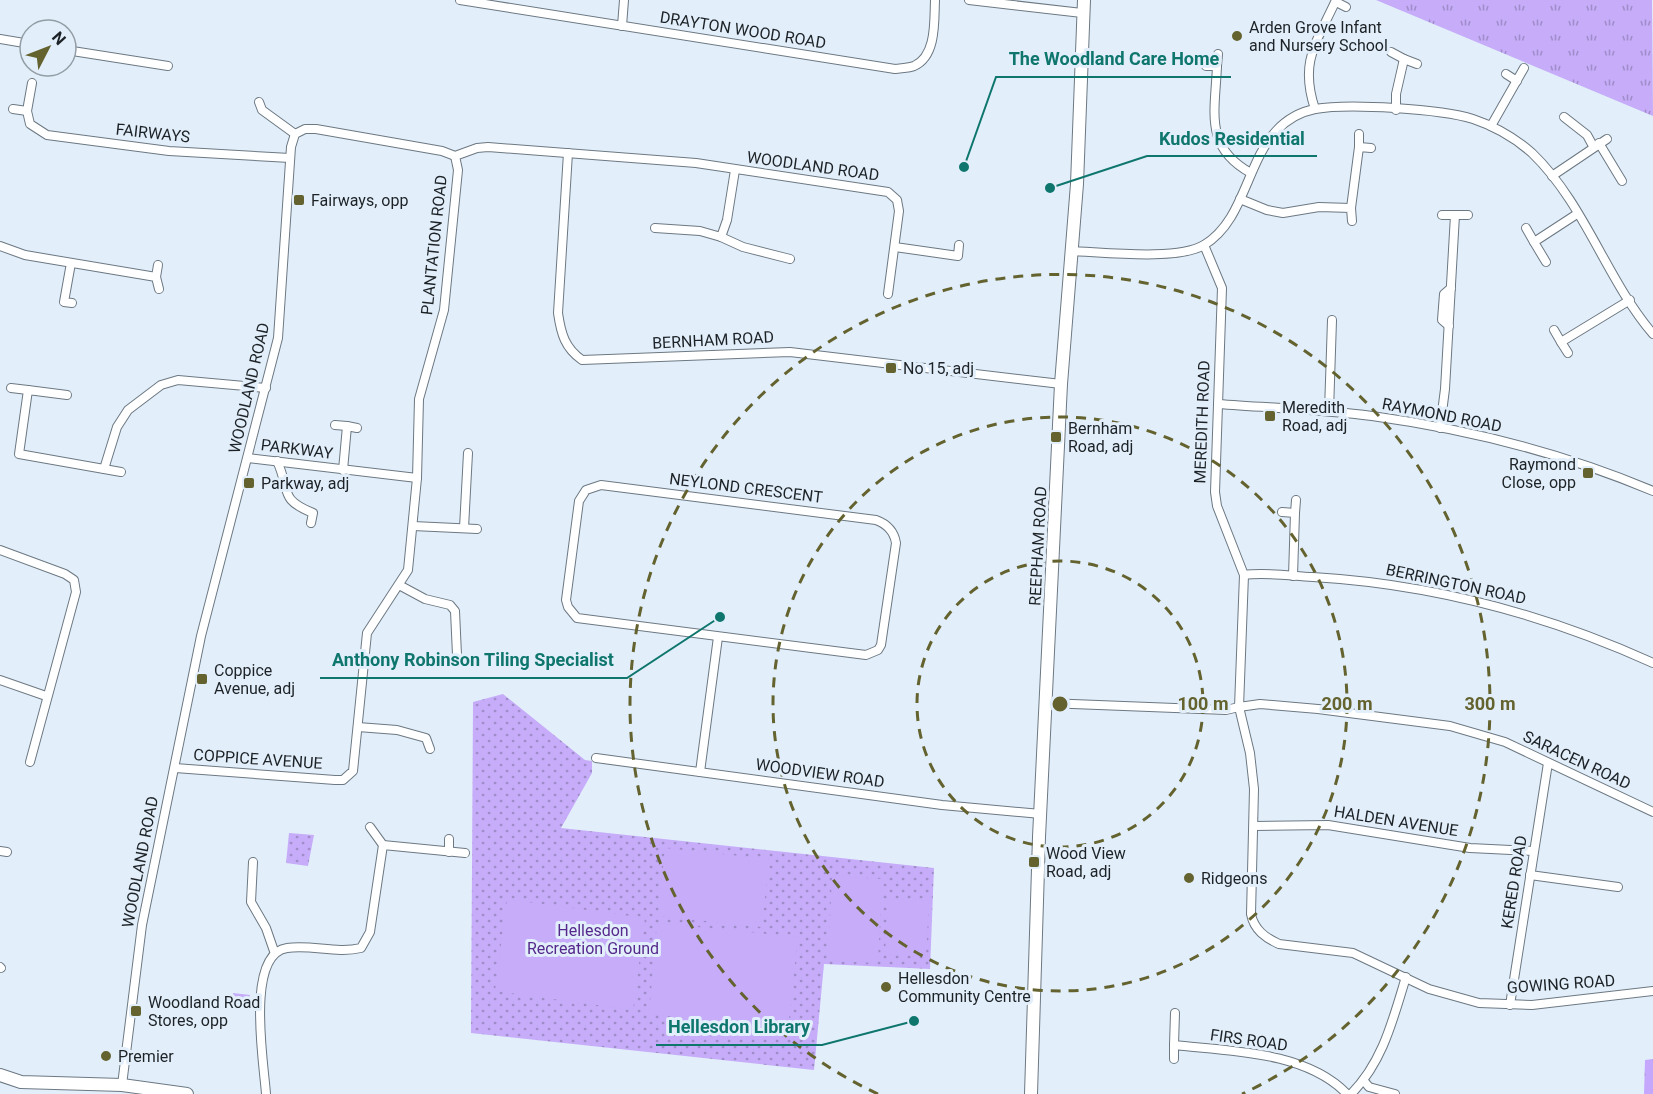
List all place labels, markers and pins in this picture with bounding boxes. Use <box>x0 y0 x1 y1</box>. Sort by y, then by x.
place label: Arden Grove Infant and Nursery School <box>1249 18 1388 55</box>
marker: Arden Grove Infant and Nursery School <box>1230 29 1244 43</box>
callout: The Woodland Care Home <box>996 41 1231 77</box>
callout: Kudos Residential <box>1147 120 1317 156</box>
place label: Fairways, opp <box>311 191 408 210</box>
marker: Fairways, opp <box>292 193 306 207</box>
place label: No 15, adj <box>903 359 974 378</box>
marker: No 15, adj <box>884 361 898 375</box>
place label: Meredith Road, adj <box>1282 398 1347 435</box>
marker: Meredith Road, adj <box>1263 409 1277 423</box>
place label: Bernham Road, adj <box>1068 419 1133 456</box>
marker: Bernham Road, adj <box>1049 430 1063 444</box>
place label: Raymond Close, opp <box>1502 455 1576 492</box>
marker: Raymond Close, opp <box>1581 466 1595 480</box>
place label: Parkway, adj <box>261 474 349 493</box>
marker: Parkway, adj <box>242 476 256 490</box>
callout: Anthony Robinson Tiling Specialist <box>320 642 627 678</box>
place label: Coppice Avenue, adj <box>214 661 295 698</box>
marker: Coppice Avenue, adj <box>195 672 209 686</box>
centre of rings <box>1050 694 1070 714</box>
place label: Wood View Road, adj <box>1046 844 1126 881</box>
marker: Wood View Road, adj <box>1027 855 1041 869</box>
place label: Ridgeons <box>1201 869 1267 888</box>
marker: Ridgeons <box>1182 871 1196 885</box>
place label: Hellesdon Community Centre <box>898 969 1031 1006</box>
marker: Hellesdon Community Centre <box>879 980 893 994</box>
place label: Woodland Road Stores, opp <box>148 993 260 1030</box>
marker: Woodland Road Stores, opp <box>129 1004 143 1018</box>
callout: Hellesdon Library <box>656 1009 822 1045</box>
place label: Premier <box>118 1047 174 1066</box>
marker: Premier <box>99 1049 113 1063</box>

